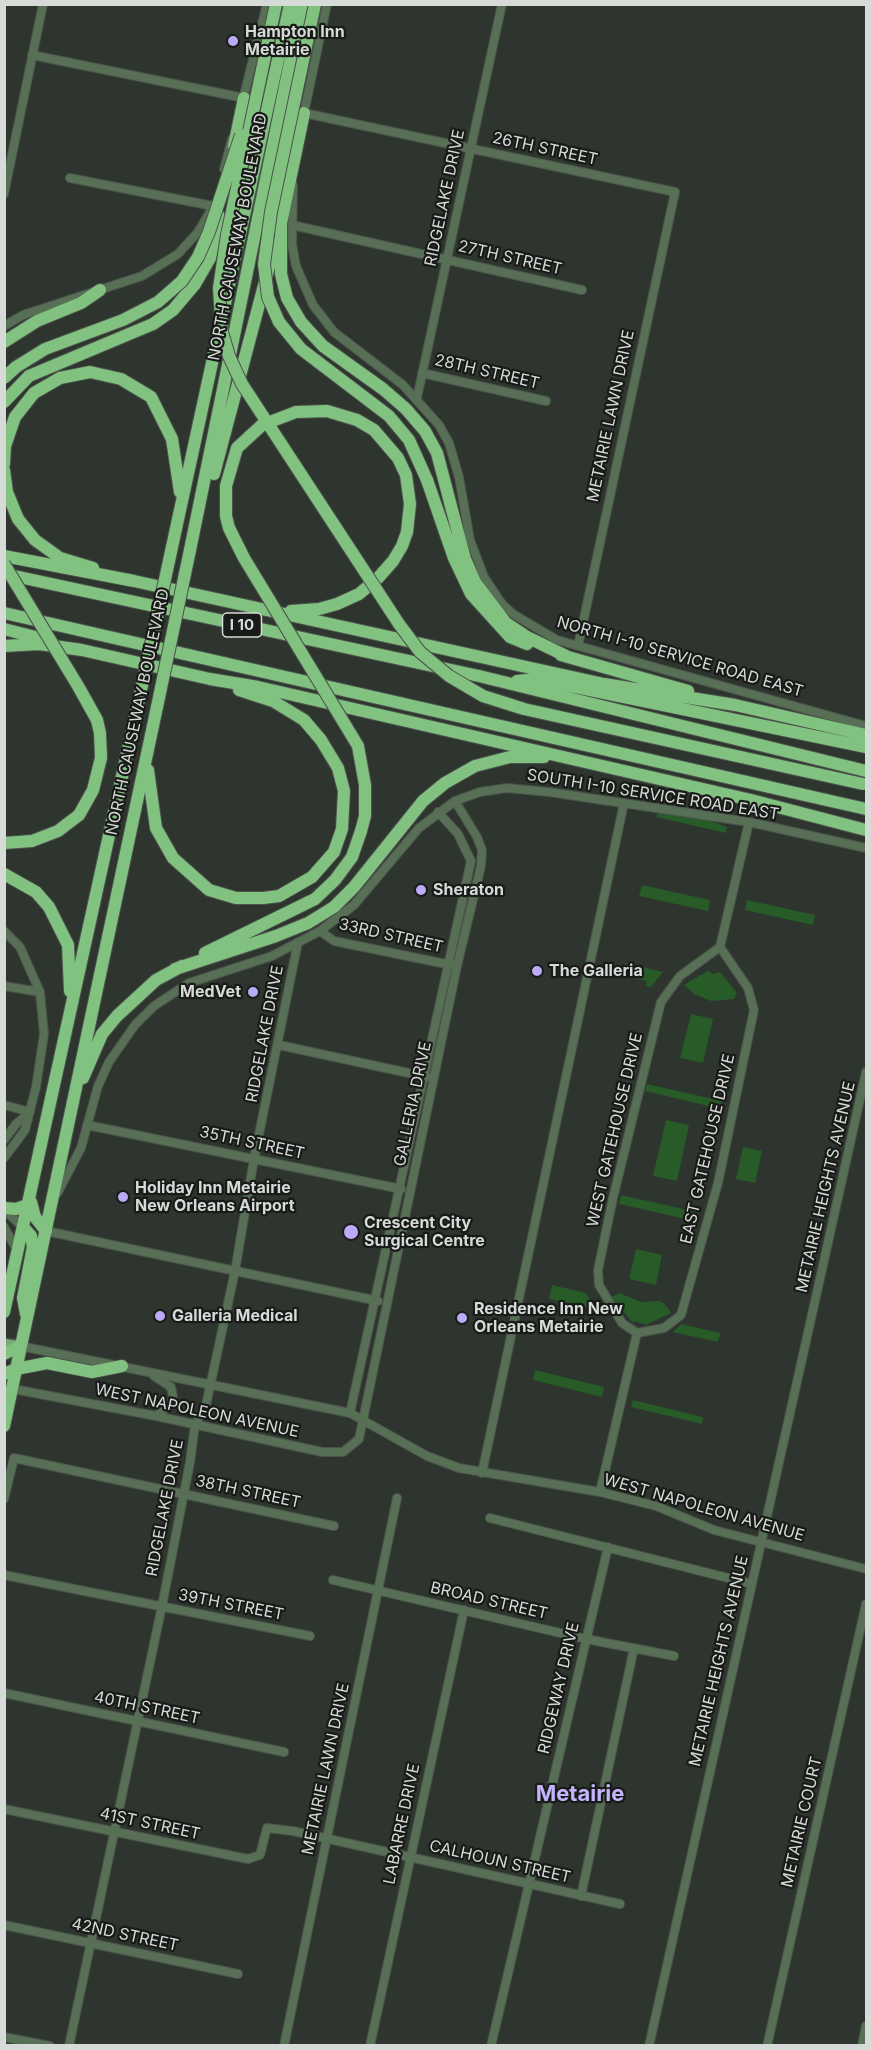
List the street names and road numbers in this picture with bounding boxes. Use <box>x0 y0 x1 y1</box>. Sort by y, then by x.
street label: NORTH CAUSEWAY BOULEVARD <box>205 112 271 362</box>
street label: RIDGELAKE DRIVE <box>421 128 469 268</box>
street label: 26TH STREET <box>491 129 599 169</box>
street label: 27TH STREET <box>456 237 564 279</box>
street label: METAIRIE LAWN DRIVE <box>583 328 639 504</box>
street label: 28TH STREET <box>433 351 541 393</box>
street label: NORTH CAUSEWAY BOULEVARD <box>102 587 174 837</box>
road number: I 10 <box>222 613 262 637</box>
street label: NORTH I-10 SERVICE ROAD EAST <box>555 613 805 701</box>
street label: SOUTH I-10 SERVICE ROAD EAST <box>525 766 781 824</box>
street label: 33RD STREET <box>337 915 445 957</box>
street label: RIDGELAKE DRIVE <box>242 964 288 1104</box>
street label: WEST GATEHOUSE DRIVE <box>583 1031 647 1229</box>
street label: GALLERIA DRIVE <box>390 1040 436 1168</box>
street label: EAST GATEHOUSE DRIVE <box>677 1052 739 1246</box>
street label: METAIRIE HEIGHTS AVENUE <box>792 1080 860 1294</box>
street label: 35TH STREET <box>198 1123 306 1163</box>
street label: WEST NAPOLEON AVENUE <box>93 1380 301 1442</box>
street label: RIDGELAKE DRIVE <box>142 1438 188 1578</box>
street label: WEST NAPOLEON AVENUE <box>602 1470 806 1546</box>
street label: 38TH STREET <box>194 1471 302 1513</box>
street label: METAIRIE HEIGHTS AVENUE <box>685 1554 753 1768</box>
street label: BROAD STREET <box>428 1578 550 1624</box>
street label: 39TH STREET <box>177 1585 285 1625</box>
street label: RIDGEWAY DRIVE <box>535 1620 583 1756</box>
street label: METAIRIE LAWN DRIVE <box>298 1681 354 1857</box>
street label: 40TH STREET <box>92 1687 202 1729</box>
street label: METAIRIE COURT <box>778 1755 826 1889</box>
street label: LABARRE DRIVE <box>380 1762 424 1886</box>
street label: 41ST STREET <box>98 1804 202 1844</box>
street label: CALHOUN STREET <box>427 1836 573 1888</box>
street label: 42ND STREET <box>70 1914 180 1956</box>

